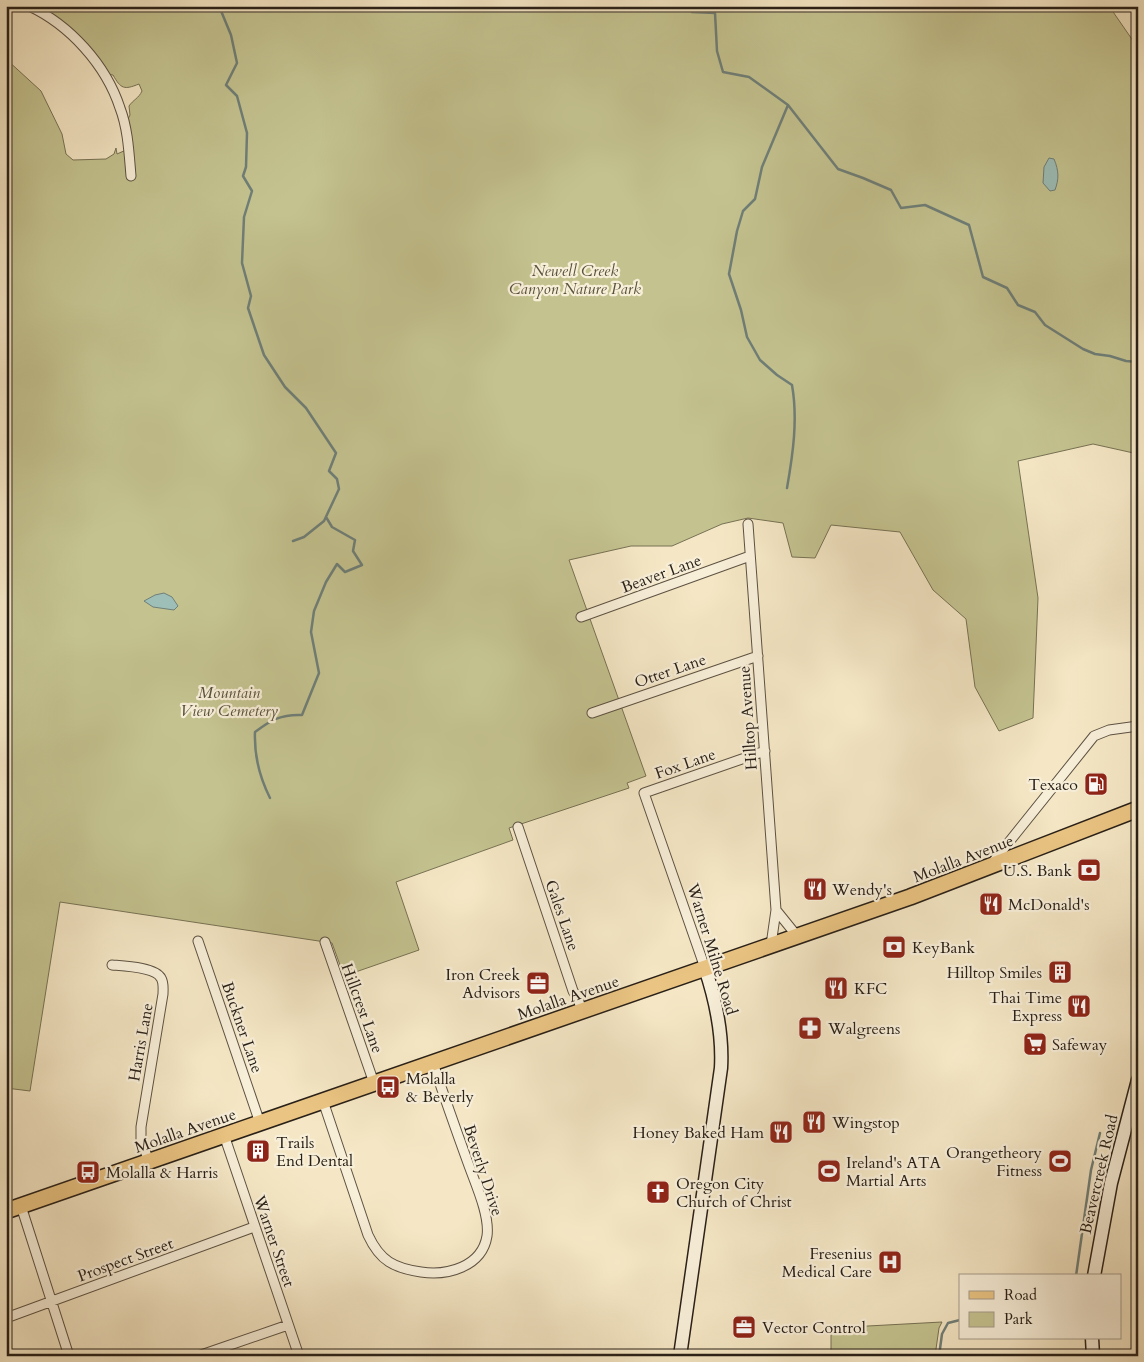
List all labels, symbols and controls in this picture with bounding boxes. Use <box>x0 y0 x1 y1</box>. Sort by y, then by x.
park label: Newell Creek Canyon Nature Park <box>509 260 641 300</box>
street label: Beaver Lane <box>618 549 704 599</box>
street label: Otter Lane <box>632 648 709 693</box>
street label: Hilltop Avenue <box>733 665 763 771</box>
park label: Mountain View Cemetery <box>180 682 278 722</box>
street label: Fox Lane <box>652 743 719 785</box>
fuel station icon: Texaco <box>1083 771 1109 797</box>
place label: Texaco <box>1028 774 1078 796</box>
street label: Molalla Avenue <box>910 830 1017 888</box>
bank icon: U.S. Bank <box>1076 857 1102 883</box>
place label: U.S. Bank <box>1003 860 1072 882</box>
restaurant icon: Wendy's <box>802 876 828 902</box>
street label: Gales Lane <box>540 877 584 954</box>
place label: Wendy's <box>831 879 892 901</box>
street label: Warner Milne Road <box>681 880 743 1018</box>
restaurant icon: McDonald's <box>978 891 1004 917</box>
place label: McDonald's <box>1008 894 1090 916</box>
bank icon: KeyBank <box>881 934 907 960</box>
place label: KeyBank <box>912 937 976 959</box>
building icon: Hilltop Smiles <box>1047 959 1073 985</box>
street label: Hillcrest Lane <box>336 960 388 1056</box>
place label: Hilltop Smiles <box>947 962 1042 984</box>
place label: Iron Creek Advisors <box>446 964 520 1004</box>
street label: Molalla Avenue <box>515 970 622 1026</box>
office icon: Iron Creek Advisors <box>525 970 551 996</box>
restaurant icon: KFC <box>823 975 849 1001</box>
place label: KFC <box>854 978 887 1000</box>
street label: Buckner Lane <box>216 979 268 1076</box>
place label: Thai Time Express <box>989 987 1062 1027</box>
restaurant icon: Thai Time Express <box>1066 993 1092 1019</box>
street label: Harris Lane <box>123 1001 159 1083</box>
pharmacy icon: Walgreens <box>797 1015 823 1041</box>
place label: Walgreens <box>827 1018 900 1040</box>
supermarket icon: Safeway <box>1022 1031 1048 1057</box>
place label: Safeway <box>1052 1034 1108 1056</box>
place label: Molalla & Beverly <box>406 1068 475 1108</box>
bus stop icon: Molalla & Beverly <box>375 1074 401 1100</box>
street label: Molalla Avenue <box>132 1103 239 1159</box>
restaurant icon: Wingstop <box>801 1109 827 1135</box>
place label: Wingstop <box>831 1112 900 1134</box>
street label: Beavercreek Road <box>1075 1112 1124 1236</box>
restaurant icon: Honey Baked Ham <box>768 1119 794 1145</box>
street label: Beverly Drive <box>458 1122 508 1219</box>
place label: Honey Baked Ham <box>633 1122 764 1144</box>
place label: Trails End Dental <box>276 1132 353 1172</box>
building icon: Trails End Dental <box>245 1138 271 1164</box>
place label: Orangetheory Fitness <box>946 1142 1043 1182</box>
sports icon: Orangetheory Fitness <box>1047 1148 1073 1174</box>
place label: Ireland's ATA Martial Arts <box>846 1152 942 1192</box>
sports icon: Ireland's ATA Martial Arts <box>816 1158 842 1184</box>
bus stop icon: Molalla & Harris <box>75 1159 101 1185</box>
place label: Molalla & Harris <box>106 1162 218 1184</box>
place label: Oregon City Church of Christ <box>676 1173 792 1213</box>
church icon: Oregon City Church of Christ <box>645 1179 671 1205</box>
street label: Warner Street <box>248 1192 300 1290</box>
street label: Prospect Street <box>74 1232 176 1287</box>
place label: Fresenius Medical Care <box>782 1243 872 1283</box>
hospital icon: Fresenius Medical Care <box>877 1249 903 1275</box>
legend <box>959 1274 1122 1340</box>
text: Road <box>1004 1285 1037 1305</box>
text: Park <box>1004 1309 1033 1329</box>
office icon: Vector Control <box>731 1314 757 1340</box>
place label: Vector Control <box>762 1317 866 1339</box>

